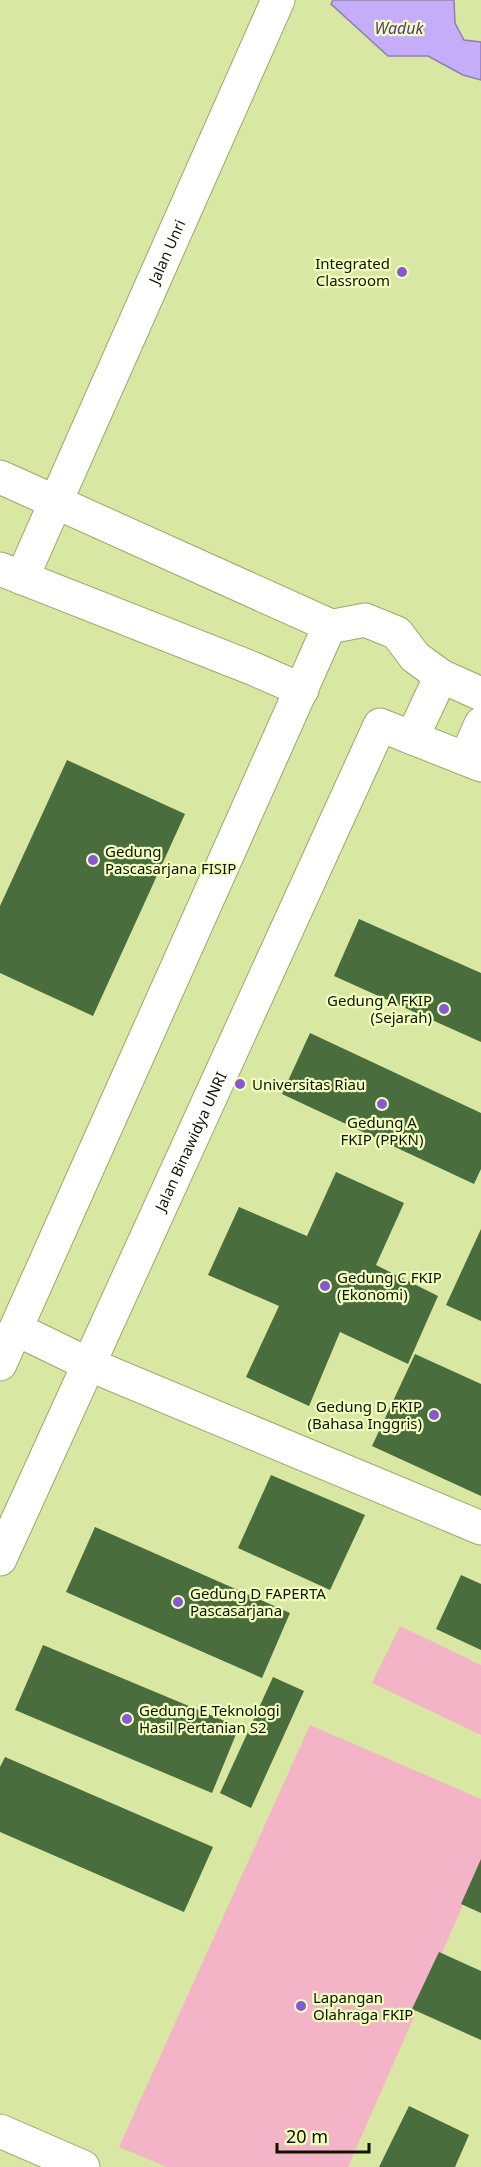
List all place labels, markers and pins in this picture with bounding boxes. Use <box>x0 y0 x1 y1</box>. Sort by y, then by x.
place label: Integrated Classroom <box>315 253 390 290</box>
marker: Integrated Classroom <box>395 265 409 279</box>
place label: Gedung Pascasarjana FISIP <box>105 841 236 878</box>
marker: Gedung Pascasarjana FISIP <box>86 853 100 867</box>
place label: Gedung A FKIP (Sejarah) <box>327 990 432 1027</box>
marker: Gedung A FKIP (Sejarah) <box>437 1002 451 1016</box>
place label: Universitas Riau <box>252 1074 365 1094</box>
marker: Universitas Riau <box>233 1077 247 1091</box>
marker: Gedung A FKIP (PPKN) <box>375 1097 389 1111</box>
place label: Gedung A FKIP (PPKN) <box>341 1112 423 1149</box>
place label: Gedung C FKIP (Ekonomi) <box>337 1267 442 1304</box>
marker: Gedung C FKIP (Ekonomi) <box>318 1279 332 1293</box>
place label: Gedung D FKIP (Bahasa Inggris) <box>308 1396 422 1433</box>
marker: Gedung D FKIP (Bahasa Inggris) <box>427 1408 441 1422</box>
place label: Gedung D FAPERTA Pascasarjana <box>190 1583 326 1620</box>
marker: Gedung D FAPERTA Pascasarjana <box>171 1595 185 1609</box>
place label: Gedung E Teknologi Hasil Pertanian S2 <box>139 1700 280 1737</box>
marker: Gedung E Teknologi Hasil Pertanian S2 <box>120 1712 134 1726</box>
place label: Lapangan Olahraga FKIP <box>313 1987 413 2024</box>
marker: Lapangan Olahraga FKIP <box>294 1999 308 2013</box>

